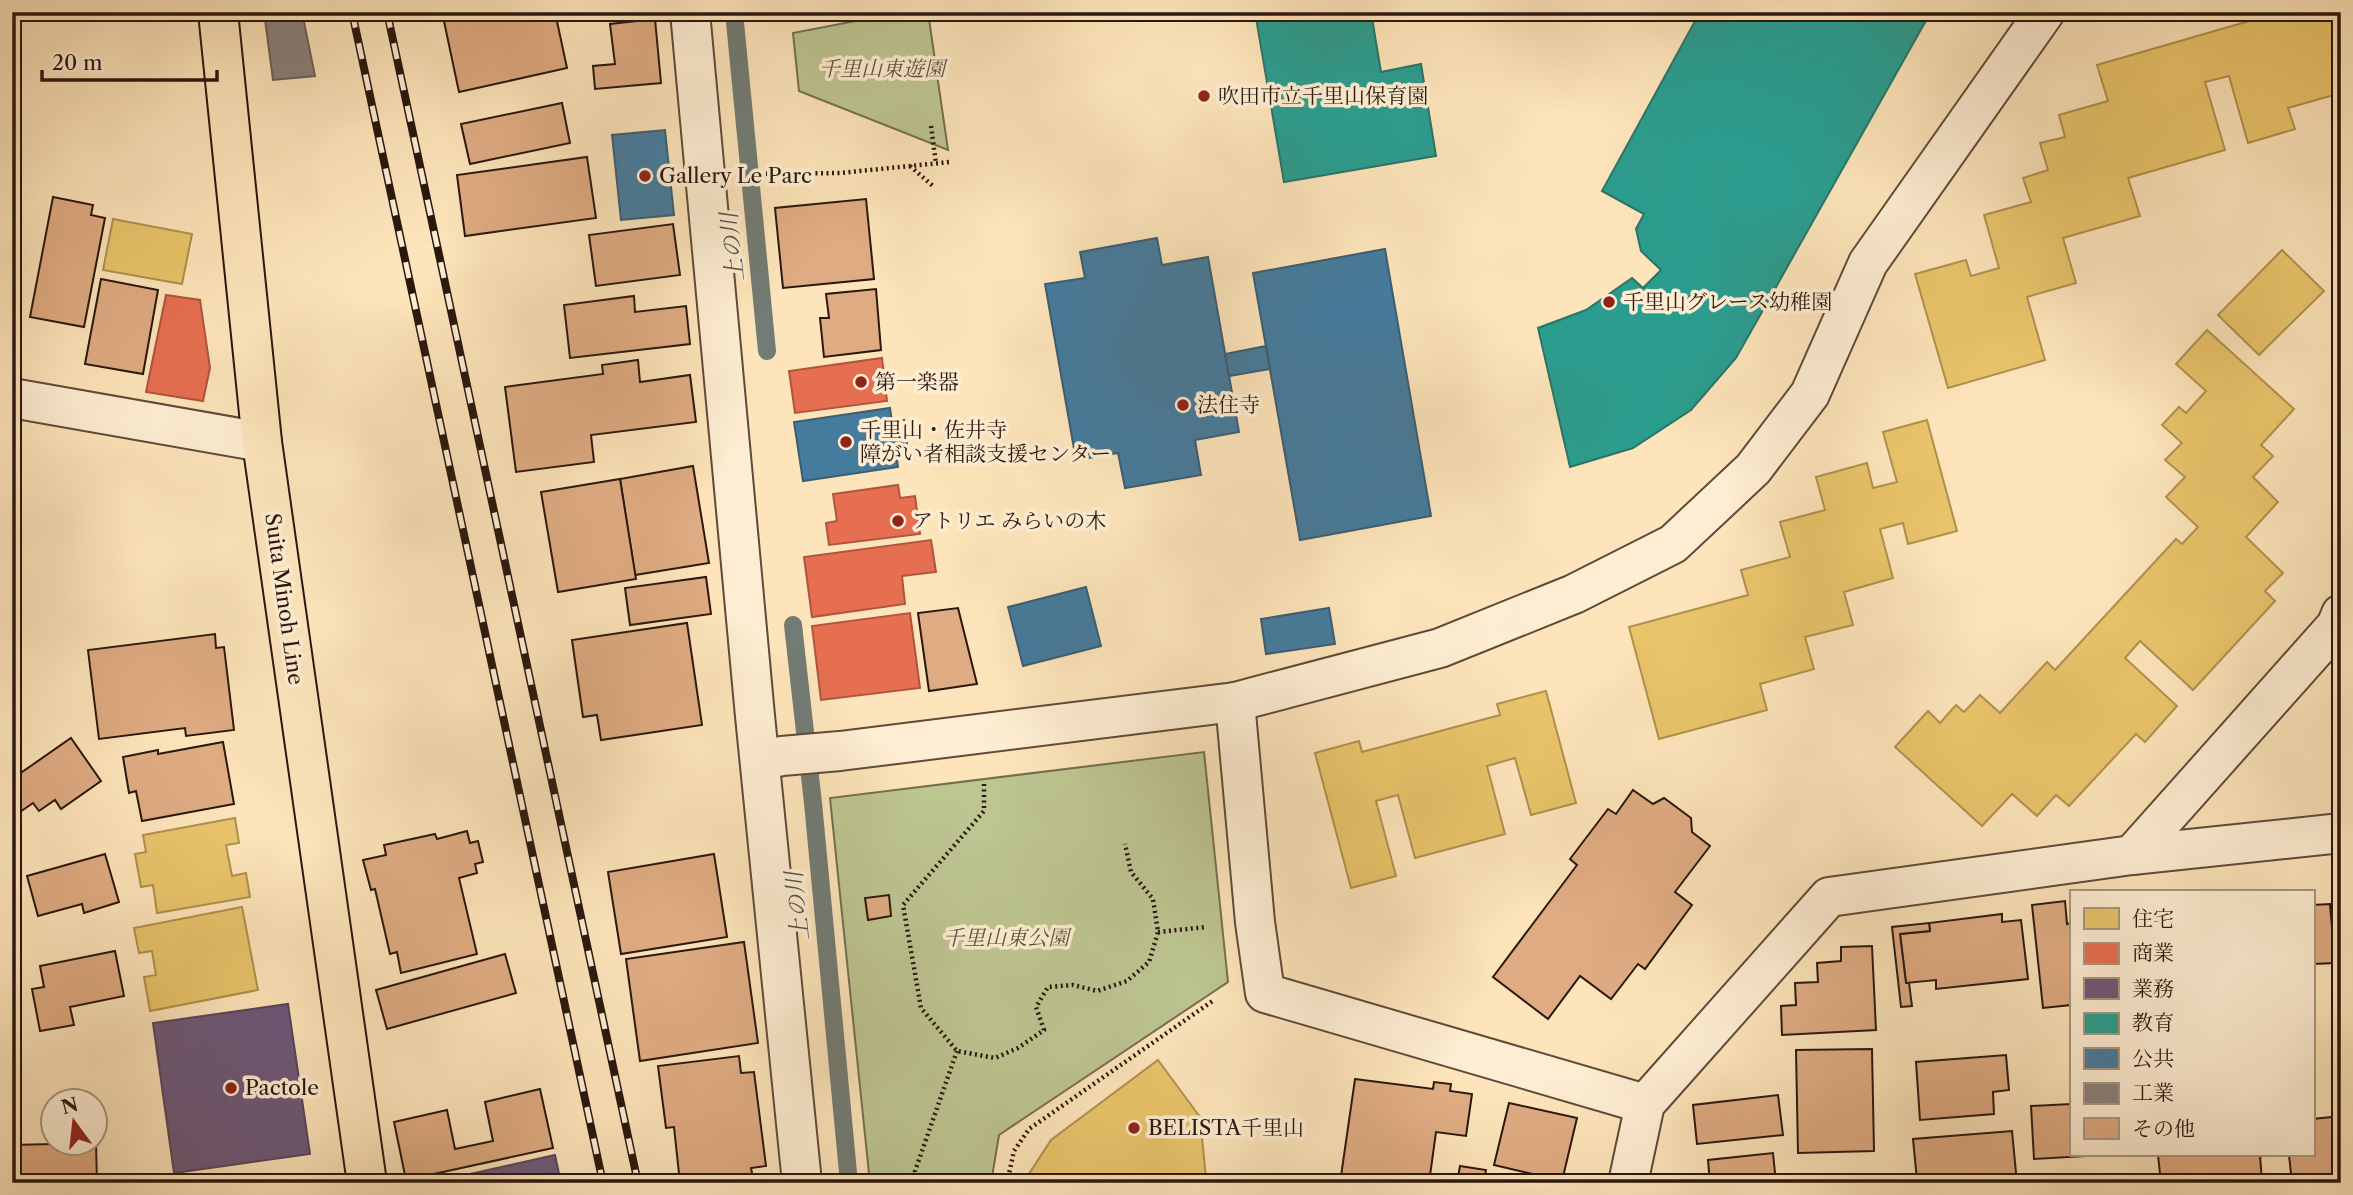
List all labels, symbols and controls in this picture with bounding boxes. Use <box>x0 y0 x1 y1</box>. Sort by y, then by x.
scale bar <box>42 38 217 82</box>
text: 20 m <box>52 50 103 75</box>
park label: 千里山東遊園 <box>819 56 948 81</box>
place label: 吹田市立千里山保育園 <box>1218 83 1428 108</box>
marker: 吹田市立千里山保育園 <box>1196 88 1212 104</box>
place label: Gallery Le Parc <box>659 163 812 188</box>
marker: Gallery Le Parc <box>637 168 653 184</box>
water label: 上の川 <box>714 208 750 283</box>
place label: 千里山グレース幼稚園 <box>1623 289 1832 314</box>
marker: 千里山グレース幼稚園 <box>1601 294 1617 310</box>
place label: 第一楽器 <box>875 369 959 394</box>
marker: 第一楽器 <box>853 374 869 390</box>
place label: 法住寺 <box>1197 392 1260 417</box>
marker: 法住寺 <box>1175 397 1191 413</box>
place label: 千里山・佐井寺 障がい者相談支援センター <box>860 417 1111 466</box>
marker: 千里山・佐井寺 障がい者相談支援センター <box>838 434 854 450</box>
place label: アトリエ みらいの木 <box>912 508 1106 533</box>
street label: Suita Minoh Line <box>260 511 309 686</box>
marker: アトリエ みらいの木 <box>890 513 906 529</box>
water label: 上の川 <box>779 867 815 942</box>
legend <box>2070 890 2314 1156</box>
text: 住宅 <box>2132 906 2174 931</box>
park label: 千里山東公園 <box>943 925 1072 950</box>
text: 商業 <box>2132 940 2174 965</box>
text: 業務 <box>2132 976 2174 1001</box>
text: 教育 <box>2132 1010 2174 1035</box>
text: 公共 <box>2132 1046 2174 1071</box>
place label: Pactole <box>245 1075 319 1100</box>
marker: Pactole <box>223 1080 239 1096</box>
text: 工業 <box>2132 1080 2174 1105</box>
north arrow <box>38 1086 108 1156</box>
text: N <box>59 1093 81 1119</box>
place label: BELISTA千里山 <box>1148 1115 1304 1140</box>
text: その他 <box>2132 1116 2195 1141</box>
marker: BELISTA千里山 <box>1126 1120 1142 1136</box>

